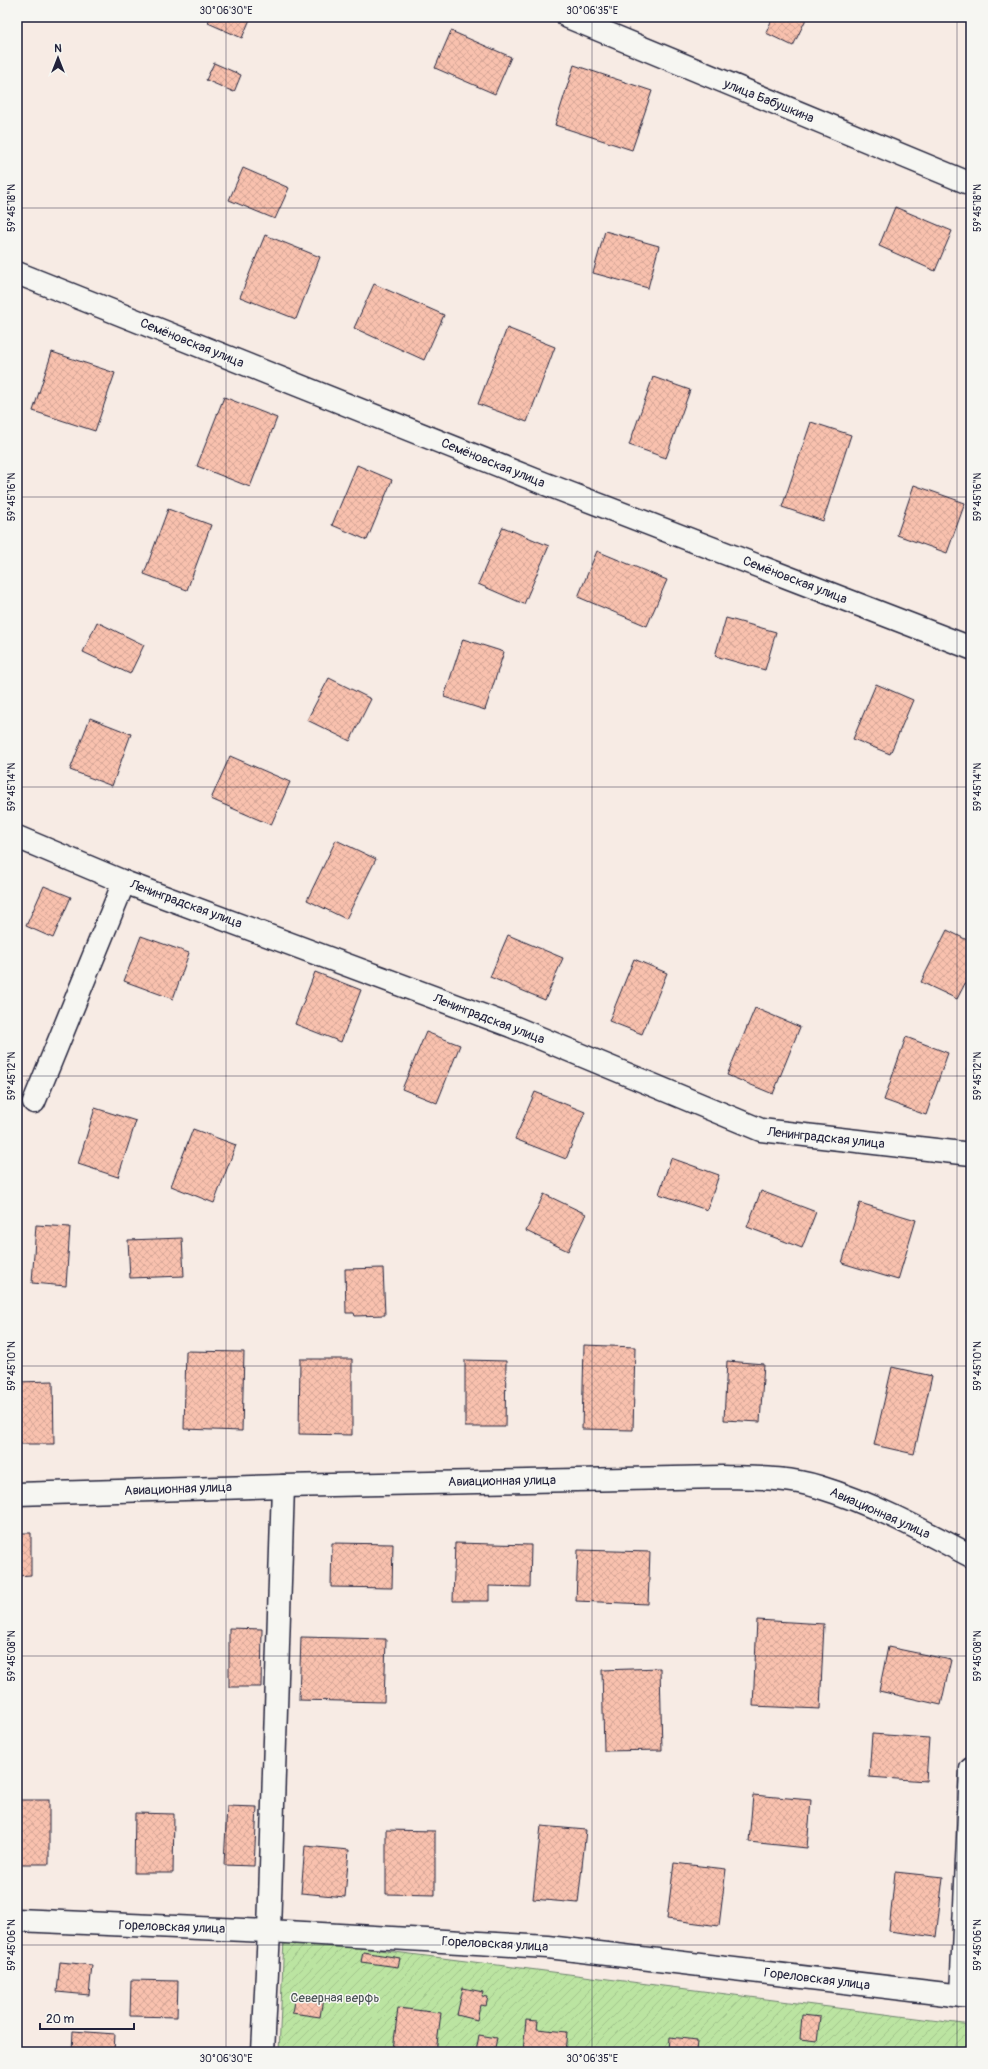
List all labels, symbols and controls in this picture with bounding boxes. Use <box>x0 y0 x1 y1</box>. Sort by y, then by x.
text: 30°06'30"E <box>199 5 253 17</box>
text: 30°06'35"E <box>566 5 618 17</box>
north arrow <box>38 38 78 78</box>
text: N <box>54 42 62 55</box>
street label: улица Бабушкина <box>721 75 816 126</box>
text: 59°45'18"N <box>6 184 18 232</box>
text: 59°45'18"N <box>972 184 984 232</box>
street label: Семёновская улица <box>138 315 246 371</box>
street label: Семёновская улица <box>439 435 547 491</box>
text: 59°45'16"N <box>6 472 18 521</box>
text: 59°45'16"N <box>972 472 984 521</box>
street label: Семёновская улица <box>741 553 849 607</box>
text: 59°45'14"N <box>6 762 18 811</box>
text: 59°45'14"N <box>972 762 984 811</box>
street label: Ленинградская улица <box>127 876 244 932</box>
street label: Ленинградская улица <box>430 990 547 1048</box>
text: 59°45'12"N <box>6 1052 18 1100</box>
text: 59°45'12"N <box>972 1052 984 1100</box>
street label: Ленинградская улица <box>765 1124 886 1152</box>
text: 59°45'10"N <box>6 1341 18 1391</box>
text: 59°45'10"N <box>972 1341 984 1391</box>
street label: Авиационная улица <box>448 1472 556 1490</box>
street label: Авиационная улица <box>124 1479 232 1499</box>
street label: Авиационная улица <box>827 1484 933 1542</box>
text: 59°45'08"N <box>6 1630 18 1681</box>
text: 59°45'08"N <box>972 1630 984 1681</box>
street label: Гореловская улица <box>118 1917 226 1937</box>
text: 59°45'06"N <box>6 1919 18 1971</box>
text: 59°45'06"N <box>972 1919 984 1971</box>
street label: Гореловская улица <box>441 1933 549 1955</box>
street label: Гореловская улица <box>763 1965 871 1993</box>
park label: Северная верфь <box>291 1990 379 2006</box>
scale bar <box>40 2005 134 2031</box>
text: 20 m <box>46 2012 75 2027</box>
text: 30°06'30"E <box>199 2053 253 2065</box>
text: 30°06'35"E <box>566 2053 618 2065</box>

